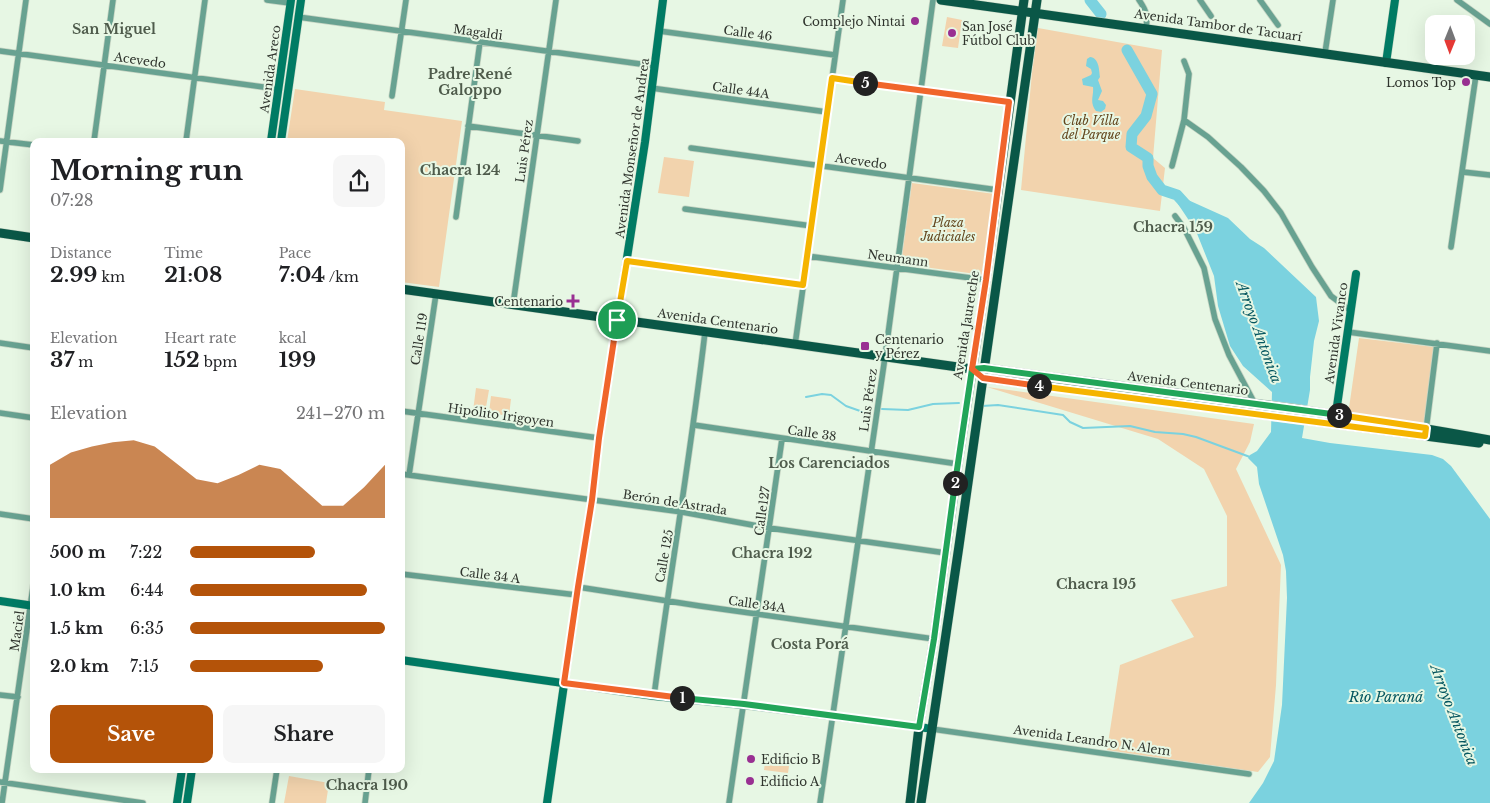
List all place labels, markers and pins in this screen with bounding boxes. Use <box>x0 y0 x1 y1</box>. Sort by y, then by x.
place label: Complejo Nintai <box>802 14 905 29</box>
marker: Complejo Nintai <box>909 15 921 27</box>
place label: San José Fútbol Club <box>962 19 1035 48</box>
marker: San José Fútbol Club <box>946 27 958 39</box>
pin: 5 <box>852 70 878 96</box>
place label: Lomos Top <box>1386 75 1456 90</box>
marker: Lomos Top <box>1460 76 1472 88</box>
place label: Centenario <box>494 294 563 309</box>
marker: Centenario <box>567 295 579 307</box>
pin <box>596 299 638 341</box>
place label: Centenario y Pérez <box>875 332 944 361</box>
marker: Centenario y Pérez <box>859 340 871 352</box>
pin: 4 <box>1026 374 1052 398</box>
pin: 3 <box>1326 402 1352 428</box>
pin: 2 <box>942 470 968 496</box>
pin: 1 <box>670 686 694 710</box>
place label: Edificio B <box>761 752 821 767</box>
marker: Edificio B <box>745 753 757 765</box>
place label: Edificio A <box>760 774 820 789</box>
marker: Edificio A <box>744 775 756 787</box>

